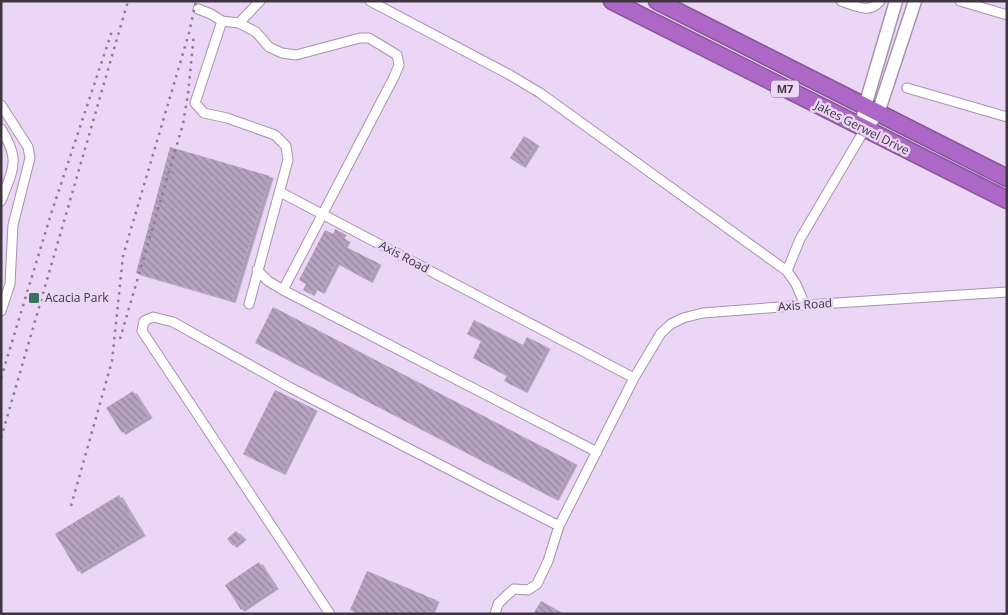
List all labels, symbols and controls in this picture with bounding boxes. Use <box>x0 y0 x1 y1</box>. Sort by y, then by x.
road number: M7 <box>771 80 799 98</box>
street label: Jakes Gerwel Drive <box>811 96 913 159</box>
street label: Axis Road <box>376 236 432 277</box>
place label: Acacia Park <box>45 289 109 306</box>
marker: Acacia Park <box>27 291 41 305</box>
street label: Axis Road <box>777 294 833 315</box>

